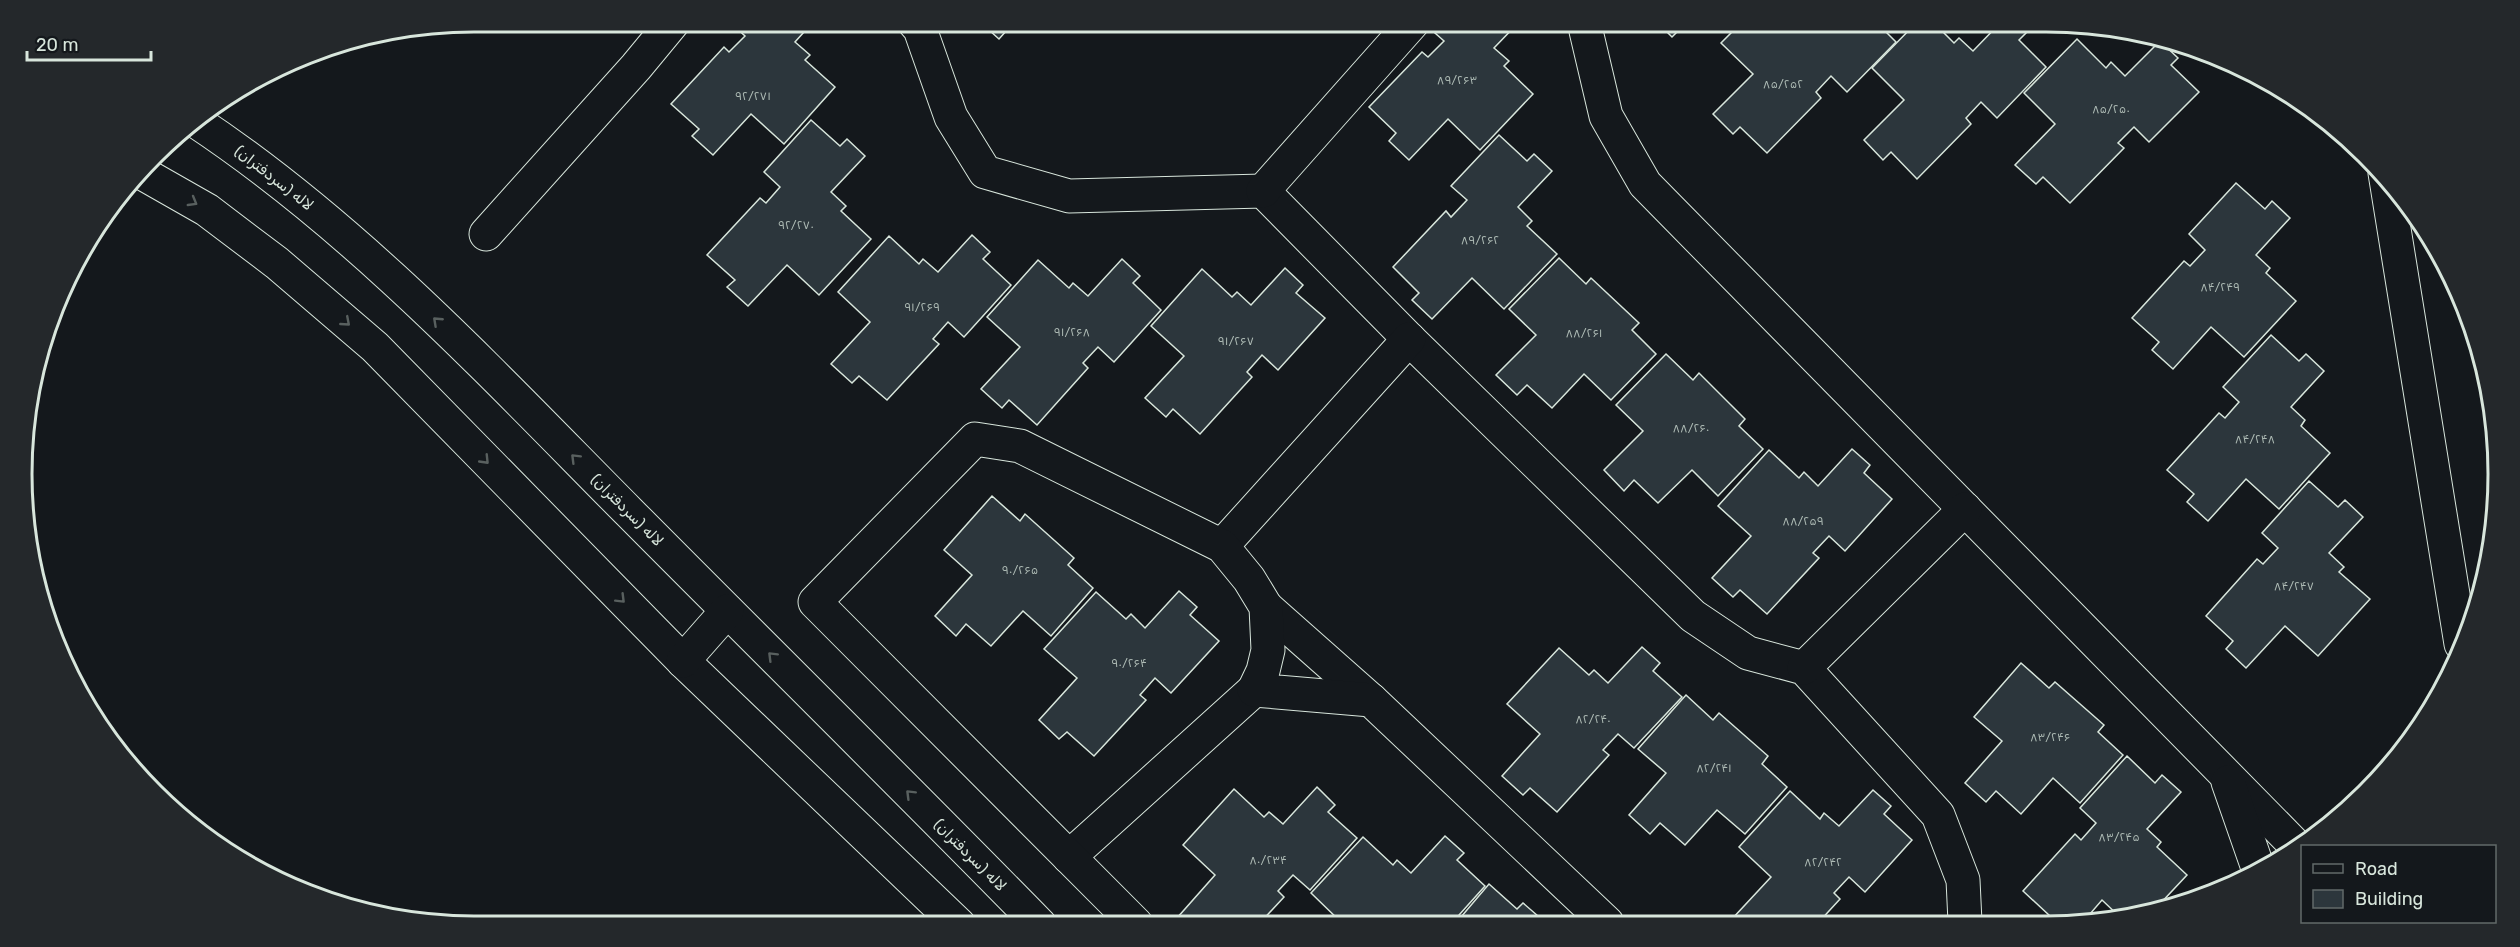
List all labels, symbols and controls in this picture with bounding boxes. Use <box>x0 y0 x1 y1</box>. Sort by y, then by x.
scale bar <box>27 24 152 62</box>
text: 20 m <box>36 34 78 56</box>
house number: ۸۹/۲۶۳ <box>1437 73 1477 87</box>
house number: ۸۵/۲۵۲ <box>1763 77 1803 91</box>
house number: ۹۲/۲۷۱ <box>735 89 771 103</box>
house number: ۸۵/۲۵۰ <box>2092 102 2130 116</box>
street label: لاله (سردفتران) <box>231 142 317 214</box>
one-way arrow <box>187 195 197 206</box>
house number: ۹۲/۲۷۰ <box>778 218 814 232</box>
house number: ۸۹/۲۶۲ <box>1461 233 1499 247</box>
house number: ۸۴/۲۴۹ <box>2200 280 2240 294</box>
house number: ۹۱/۲۶۹ <box>904 300 940 314</box>
one-way arrow <box>339 315 350 326</box>
one-way arrow <box>433 317 444 328</box>
house number: ۹۱/۲۶۸ <box>1054 325 1090 339</box>
house number: ۸۸/۲۶۱ <box>1566 326 1603 340</box>
house number: ۹۱/۲۶۷ <box>1218 334 1254 348</box>
house number: ۸۸/۲۶۰ <box>1672 421 1710 435</box>
house number: ۸۴/۲۴۸ <box>2235 432 2275 446</box>
one-way arrow <box>478 453 489 463</box>
one-way arrow <box>572 454 583 465</box>
street label: لاله (سردفتران) <box>587 470 667 550</box>
house number: ۸۸/۲۵۹ <box>1782 514 1824 528</box>
house number: ۹۰/۲۶۵ <box>1002 563 1038 577</box>
house number: ۸۴/۲۴۷ <box>2274 579 2314 593</box>
one-way arrow <box>614 591 625 602</box>
one-way arrow <box>769 652 780 663</box>
house number: ۹۰/۲۶۴ <box>1111 656 1147 670</box>
house number: ۸۲/۲۴۰ <box>1575 712 1611 726</box>
house number: ۸۳/۲۴۶ <box>2030 730 2070 744</box>
house number: ۸۲/۲۴۱ <box>1696 761 1732 775</box>
one-way arrow <box>906 790 917 801</box>
street label: لاله (سردفتران) <box>930 815 1010 895</box>
house number: ۸۳/۲۴۵ <box>2098 830 2140 844</box>
legend <box>2301 845 2496 923</box>
house number: ۸۰/۲۳۴ <box>1249 853 1287 867</box>
house number: ۸۲/۲۴۲ <box>1804 855 1842 869</box>
text: Road <box>2355 858 2398 880</box>
text: Building <box>2355 888 2423 910</box>

